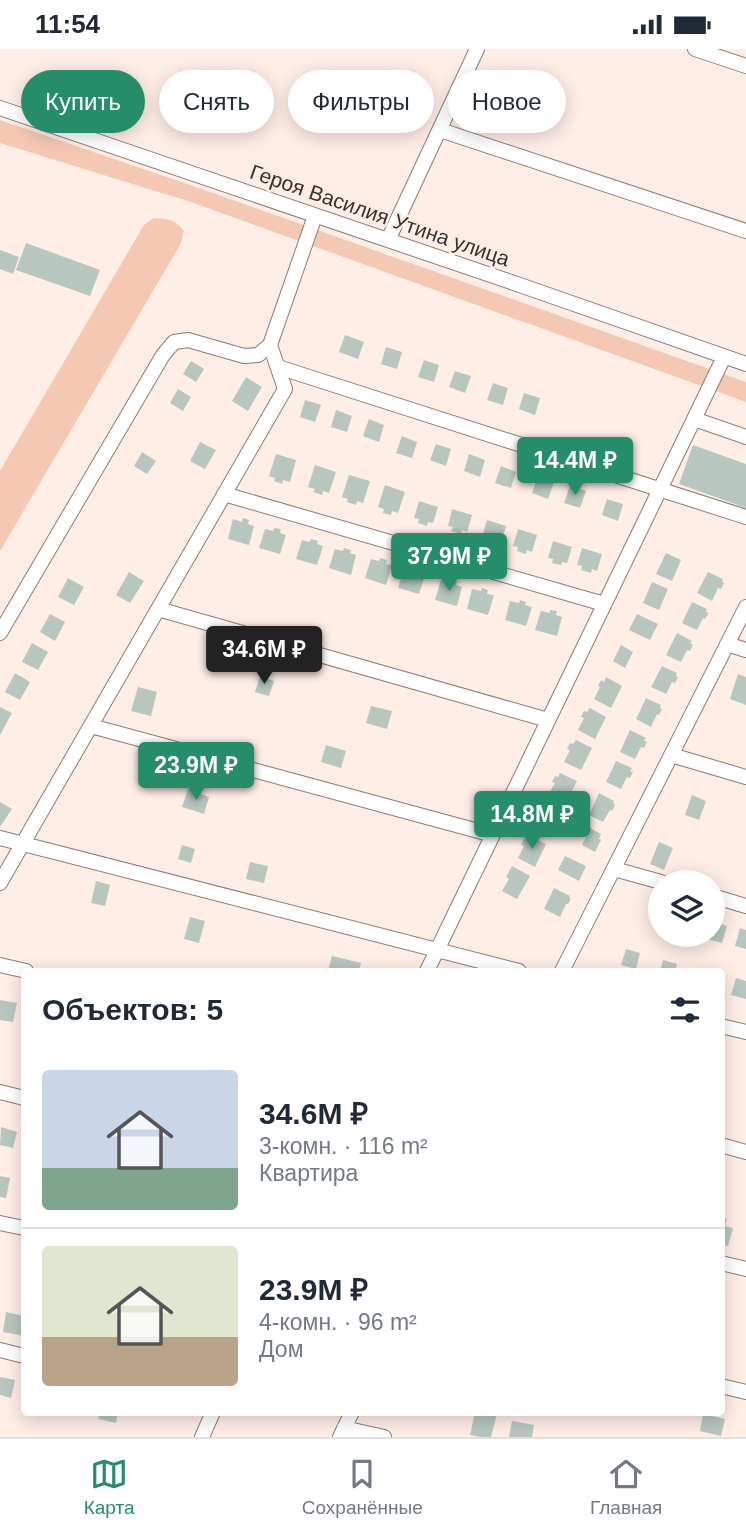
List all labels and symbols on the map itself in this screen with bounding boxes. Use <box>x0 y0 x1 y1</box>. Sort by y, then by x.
street label: Героя Василия Утина улица <box>247 160 513 270</box>
pin: 14.4M ₽ <box>510 437 640 497</box>
pin: 37.9M ₽ <box>384 533 514 593</box>
pin: 34.6M ₽ <box>199 627 329 686</box>
pin: 23.9M ₽ <box>131 743 261 802</box>
pin: 14.8M ₽ <box>467 791 597 851</box>

